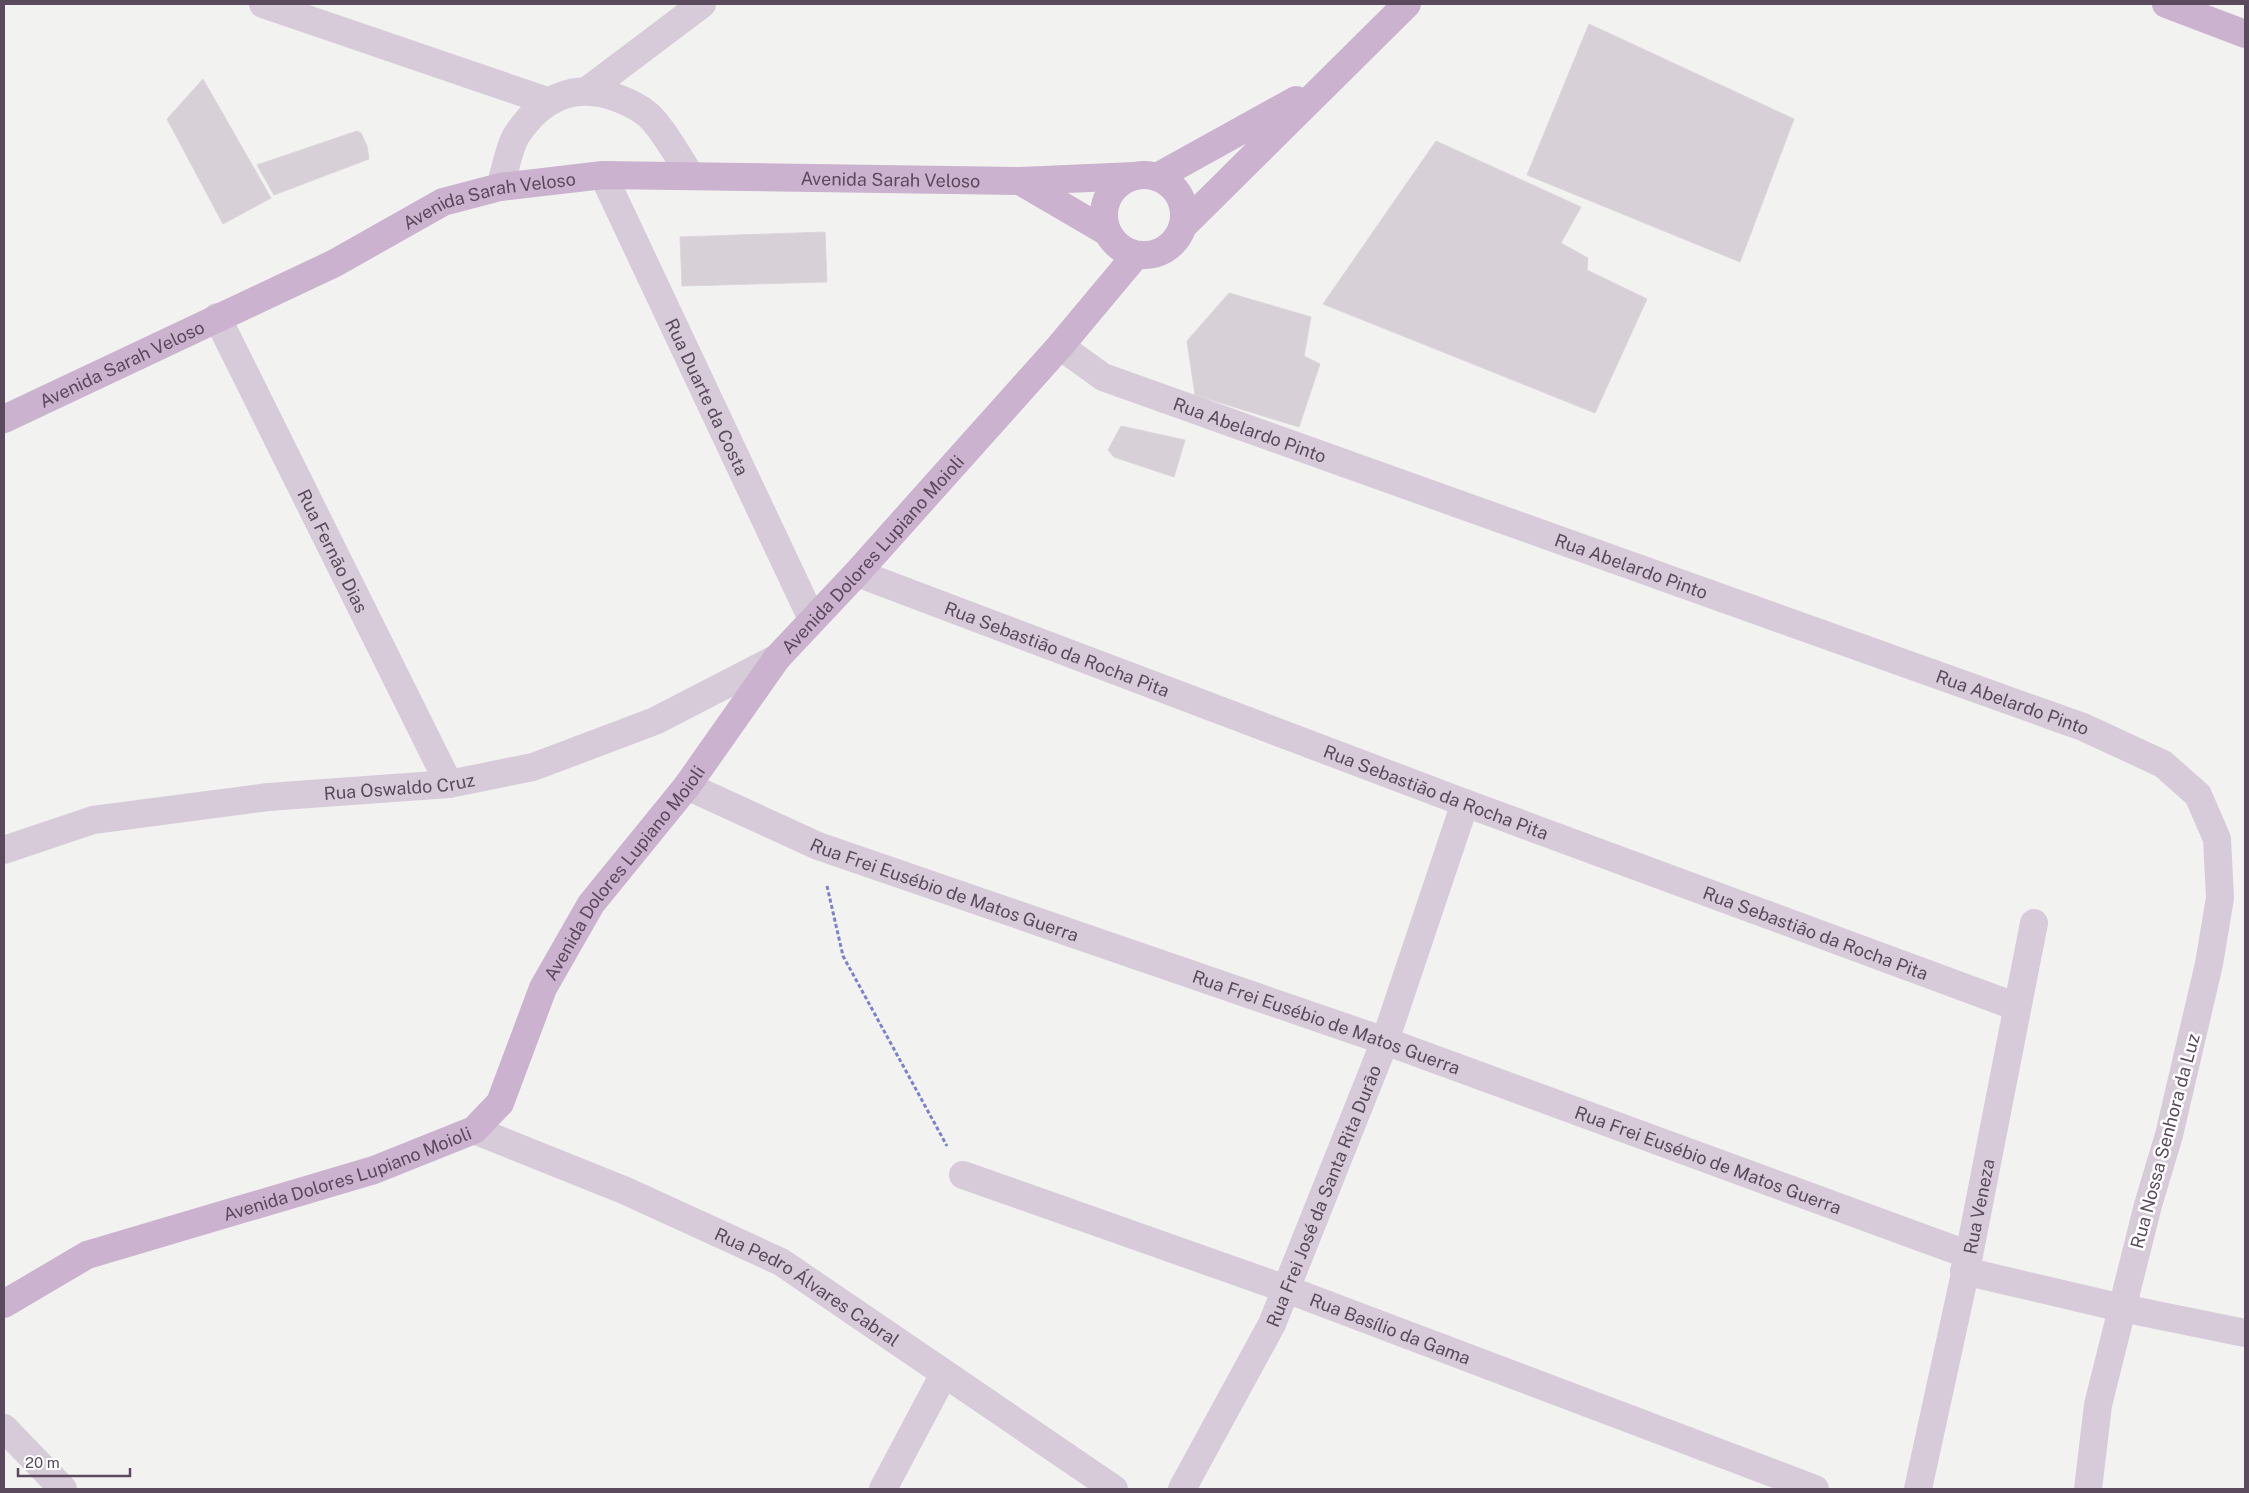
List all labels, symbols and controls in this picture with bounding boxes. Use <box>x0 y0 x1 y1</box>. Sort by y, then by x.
street label: Avenida Sarah Veloso <box>800 167 980 191</box>
street label: Avenida Sarah Veloso <box>399 168 577 233</box>
street label: Rua Duarte da Costa <box>661 315 753 478</box>
street label: Avenida Sarah Veloso <box>36 316 207 411</box>
street label: Rua Abelardo Pinto <box>1171 393 1329 466</box>
street label: Avenida Dolores Lupiano Moioli <box>777 451 968 657</box>
street label: Rua Fernão Dias <box>294 486 373 616</box>
street label: Rua Abelardo Pinto <box>1552 529 1711 603</box>
street label: Rua Sebastião da Rocha Pita <box>942 597 1172 701</box>
street label: Rua Abelardo Pinto <box>1933 665 2093 739</box>
street label: Rua Sebastião da Rocha Pita <box>1321 740 1551 843</box>
street label: Avenida Dolores Lupiano Moioli <box>539 761 709 984</box>
street label: Rua Oswaldo Cruz <box>323 769 476 803</box>
street label: Rua Frei Eusébio de Matos Guerra <box>807 833 1082 945</box>
street label: Rua Sebastião da Rocha Pita <box>1700 881 1931 984</box>
street label: Rua Frei Eusébio de Matos Guerra <box>1190 965 1463 1078</box>
street label: Rua Nossa Senhora da Luz <box>2126 1031 2204 1251</box>
street label: Rua Frei José da Santa Rita Durão <box>1262 1062 1385 1330</box>
street label: Rua Frei Eusébio de Matos Guerra <box>1572 1101 1844 1218</box>
street label: Avenida Dolores Lupiano Moioli <box>220 1122 474 1225</box>
street label: Rua Veneza <box>1959 1157 1998 1256</box>
street label: Rua Pedro Álvares Cabral <box>711 1223 904 1350</box>
street label: Rua Basílio da Gama <box>1307 1289 1474 1368</box>
scale bar <box>18 1446 130 1478</box>
text: 20 m <box>25 1454 60 1471</box>

